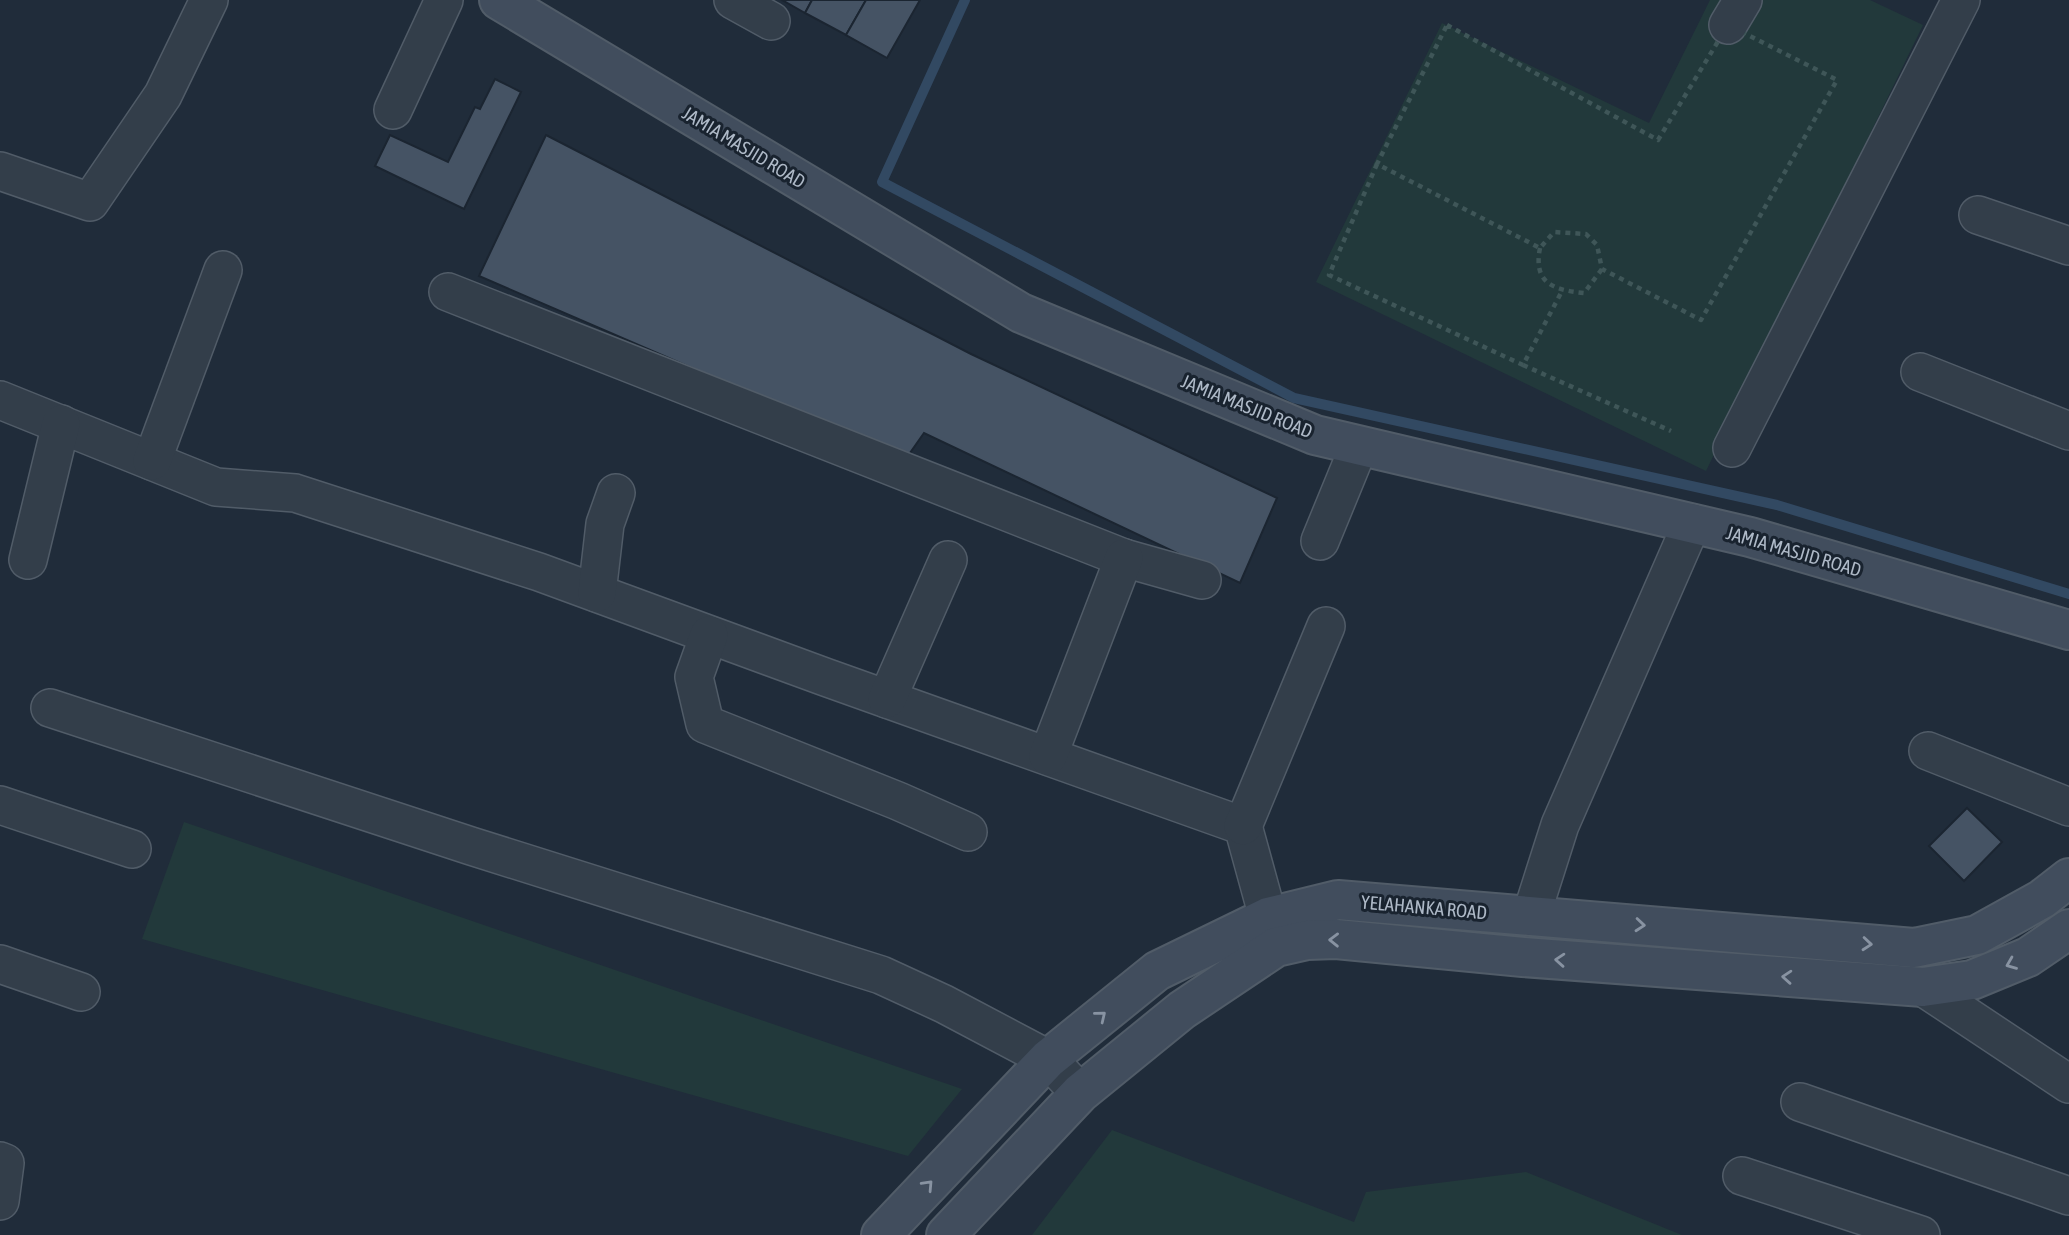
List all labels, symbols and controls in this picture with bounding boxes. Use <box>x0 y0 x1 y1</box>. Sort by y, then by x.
street label: JAMIA MASJID ROAD <box>679 102 809 192</box>
street label: JAMIA MASJID ROAD <box>1178 370 1316 442</box>
street label: JAMIA MASJID ROAD <box>1724 521 1864 581</box>
street label: YELAHANKA ROAD <box>1360 891 1488 923</box>
one-way arrow <box>1635 917 1646 932</box>
one-way arrow <box>1328 932 1339 948</box>
one-way arrow <box>1861 936 1872 951</box>
one-way arrow <box>1555 953 1566 968</box>
one-way arrow <box>2005 956 2018 970</box>
one-way arrow <box>1781 970 1792 985</box>
one-way arrow <box>1093 1012 1106 1024</box>
one-way arrow <box>920 1180 933 1193</box>

